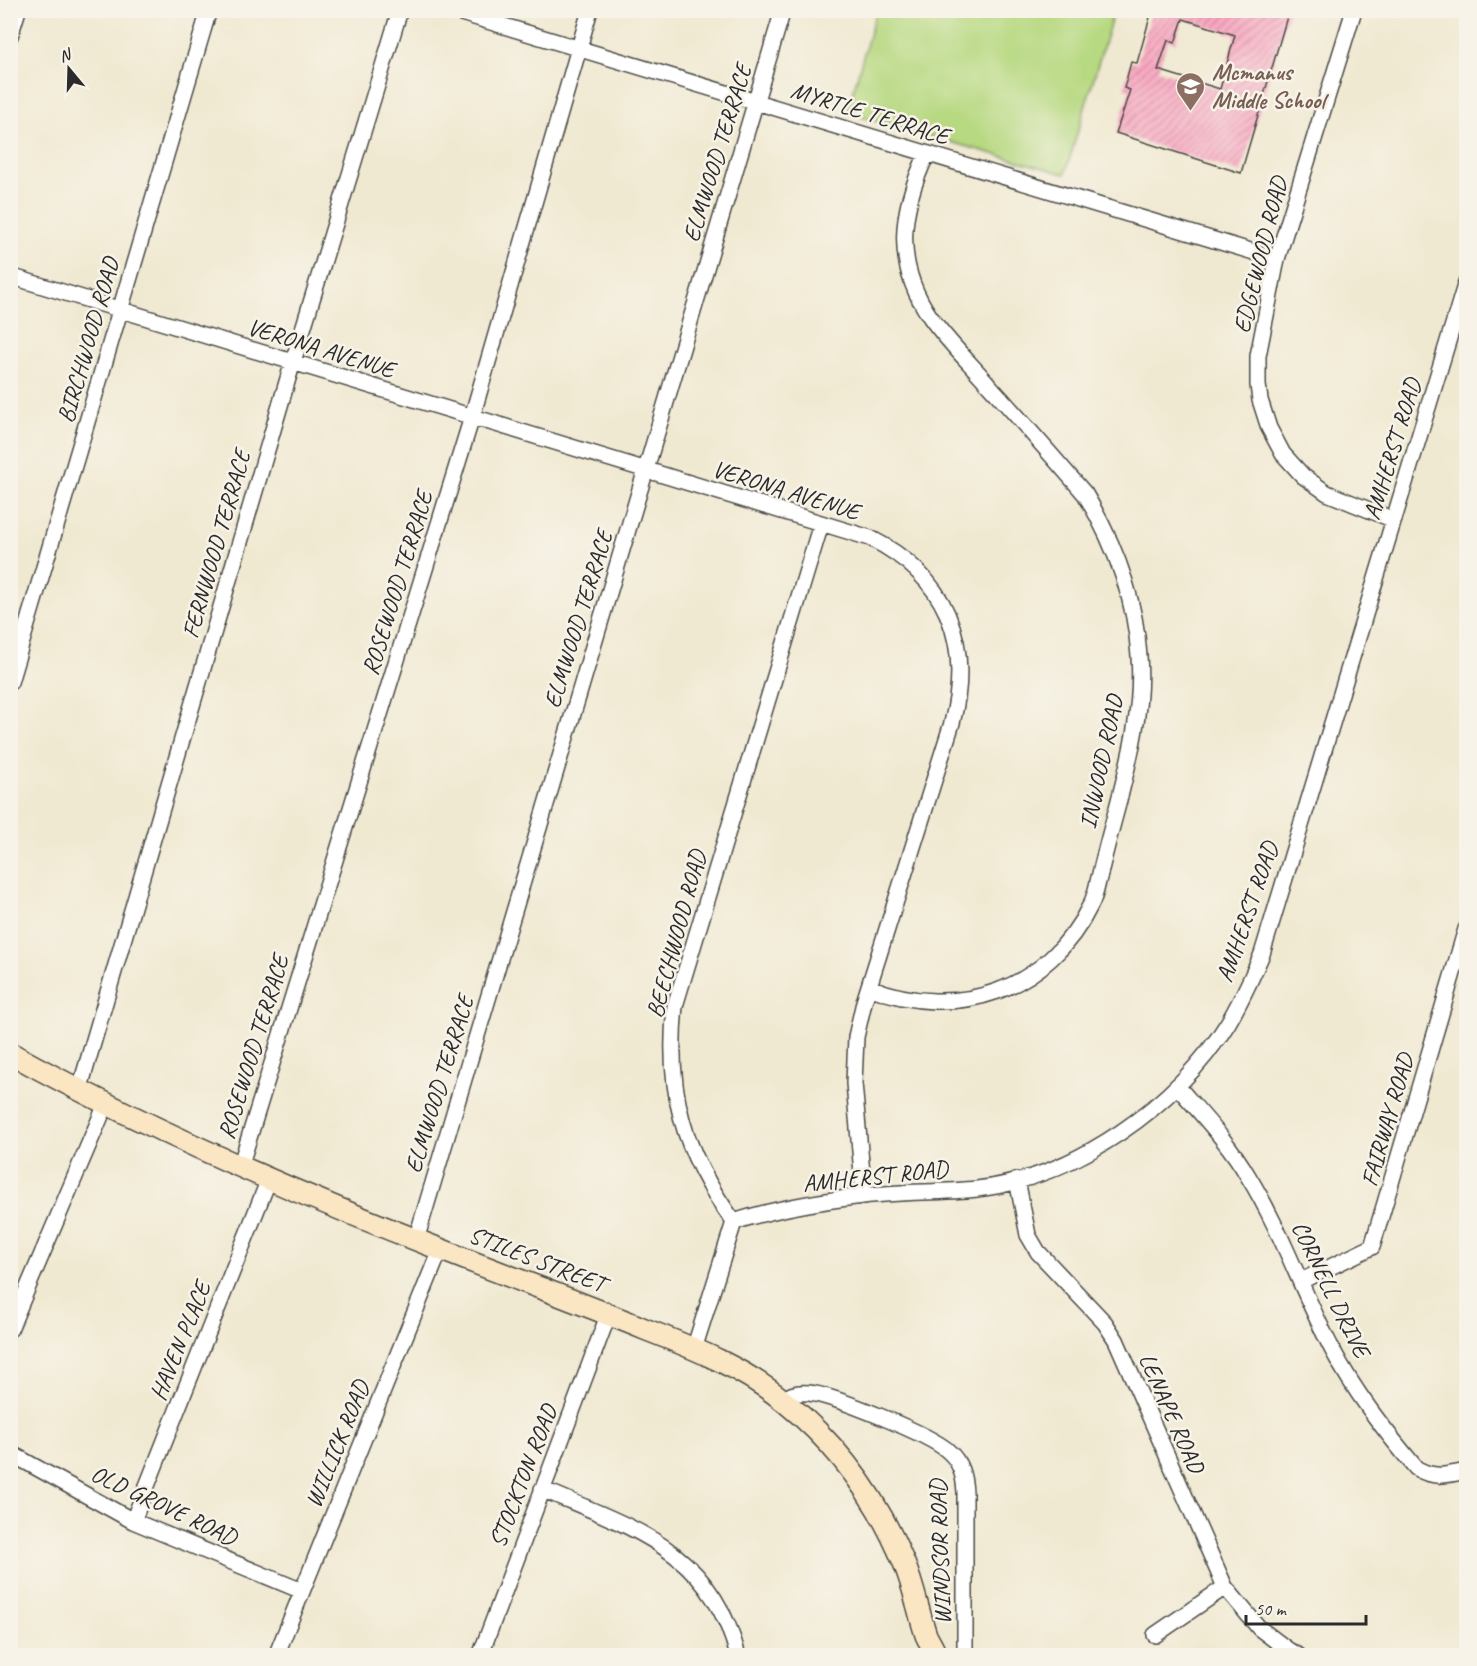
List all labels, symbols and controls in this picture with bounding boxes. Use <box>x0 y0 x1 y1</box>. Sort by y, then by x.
north arrow <box>39 39 99 99</box>
text: N <box>57 44 75 67</box>
place label: Mcmanus Middle School <box>1212 57 1329 115</box>
street label: ELMWOOD TERRACE <box>676 58 759 245</box>
school or university icon: Mcmanus Middle School <box>1175 70 1207 112</box>
street label: MYRTLE TERRACE <box>787 75 956 152</box>
street label: EDGEWOOD ROAD <box>1226 172 1294 336</box>
street label: BIRCHWOOD ROAD <box>50 252 126 426</box>
street label: VERONA AVENUE <box>244 311 401 386</box>
street label: AMHERST ROAD <box>1356 373 1428 523</box>
street label: FERNWOOD TERRACE <box>175 444 258 641</box>
street label: VERONA AVENUE <box>709 453 866 528</box>
street label: ROSEWOOD TERRACE <box>355 484 440 679</box>
street label: ELMWOOD TERRACE <box>537 524 620 711</box>
street label: INWOOD ROAD <box>1072 690 1130 831</box>
street label: AMHERST ROAD <box>1209 836 1286 986</box>
street label: BEECHWOOD ROAD <box>639 845 713 1021</box>
street label: ROSEWOOD TERRACE <box>211 948 296 1143</box>
street label: ELMWOOD TERRACE <box>398 989 481 1176</box>
street label: FAIRWAY ROAD <box>1354 1048 1421 1190</box>
street label: AMHERST ROAD <box>801 1153 951 1199</box>
street label: CORNELL DRIVE <box>1285 1216 1378 1365</box>
street label: STILES STREET <box>465 1219 615 1301</box>
street label: HAVEN PLACE <box>143 1274 219 1405</box>
street label: LENAPE ROAD <box>1132 1348 1213 1479</box>
street label: WILLICK ROAD <box>298 1374 377 1512</box>
street label: STOCKTON ROAD <box>482 1398 565 1552</box>
street label: OLD GROVE ROAD <box>86 1458 244 1553</box>
street label: WINDSOR ROAD <box>922 1477 958 1625</box>
scale bar <box>1246 1588 1366 1626</box>
text: 50 m <box>1255 1598 1288 1620</box>

